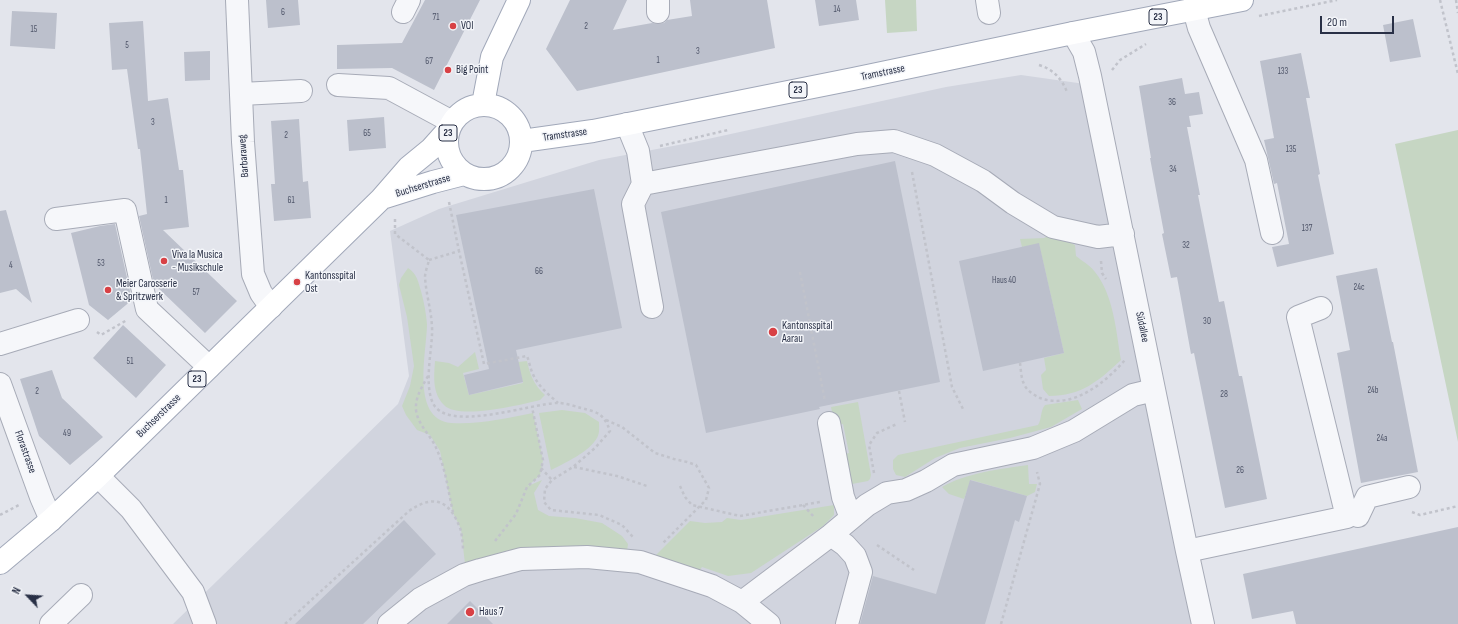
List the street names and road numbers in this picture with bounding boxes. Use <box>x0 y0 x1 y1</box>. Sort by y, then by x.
road number: 23 <box>1149 9 1167 25</box>
street label: Tramstrasse <box>860 62 906 84</box>
road number: 23 <box>789 82 807 98</box>
road number: 23 <box>439 125 457 141</box>
street label: Tramstrasse <box>542 125 588 145</box>
street label: Barbaraweg <box>236 134 252 178</box>
street label: Buchserstrasse <box>394 171 452 201</box>
street label: Südallee <box>1132 310 1152 344</box>
road number: 23 <box>188 371 206 387</box>
street label: Buchserstrasse <box>134 392 184 440</box>
street label: Florastrasse <box>11 429 39 475</box>

